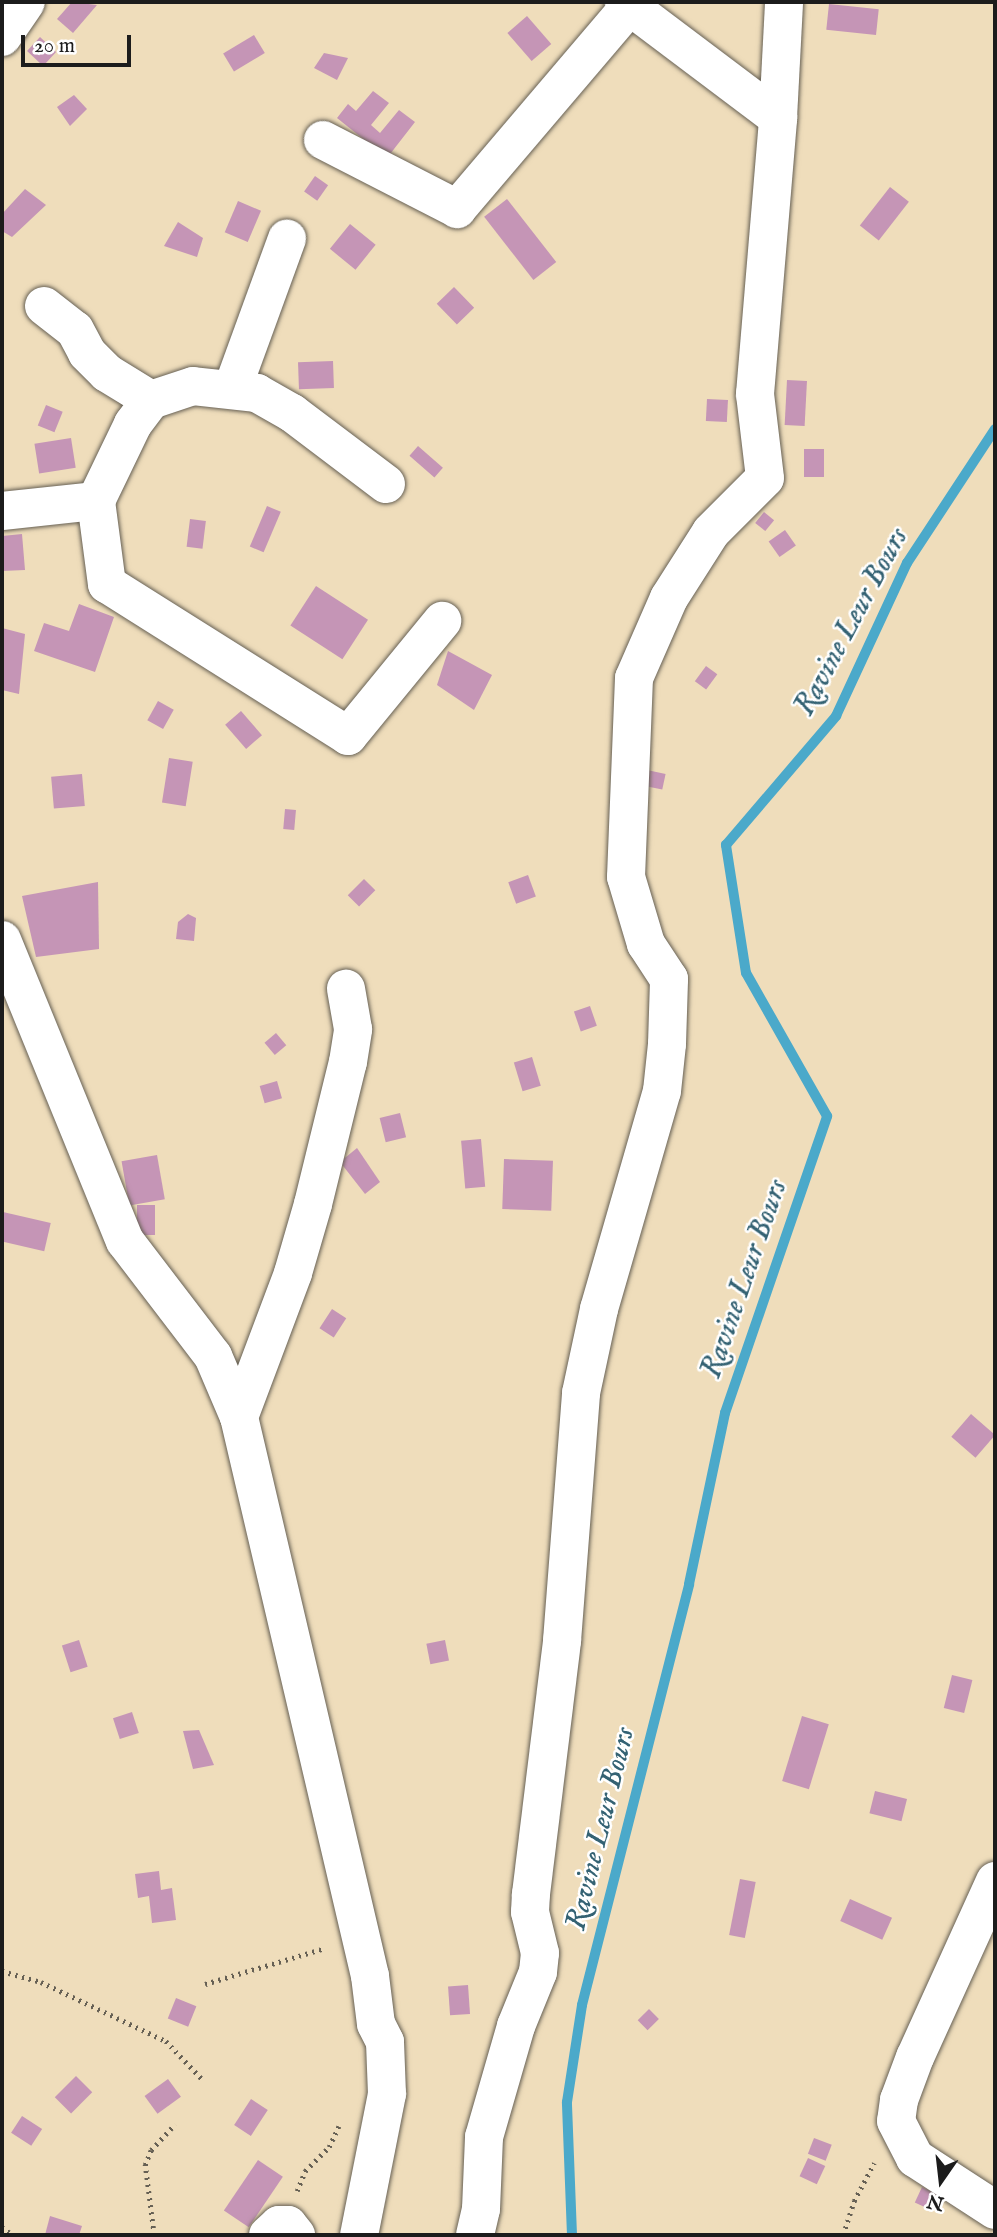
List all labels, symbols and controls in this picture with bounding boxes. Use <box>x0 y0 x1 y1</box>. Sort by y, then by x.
scale bar <box>24 21 135 65</box>
text: 20 m <box>34 33 75 60</box>
water label: Ravine Leur Bours <box>787 522 917 722</box>
water label: Ravine Leur Bours <box>694 1175 796 1383</box>
water label: Ravine Leur Bours <box>558 1724 644 1934</box>
north arrow <box>906 2146 976 2216</box>
text: N <box>925 2188 947 2215</box>

